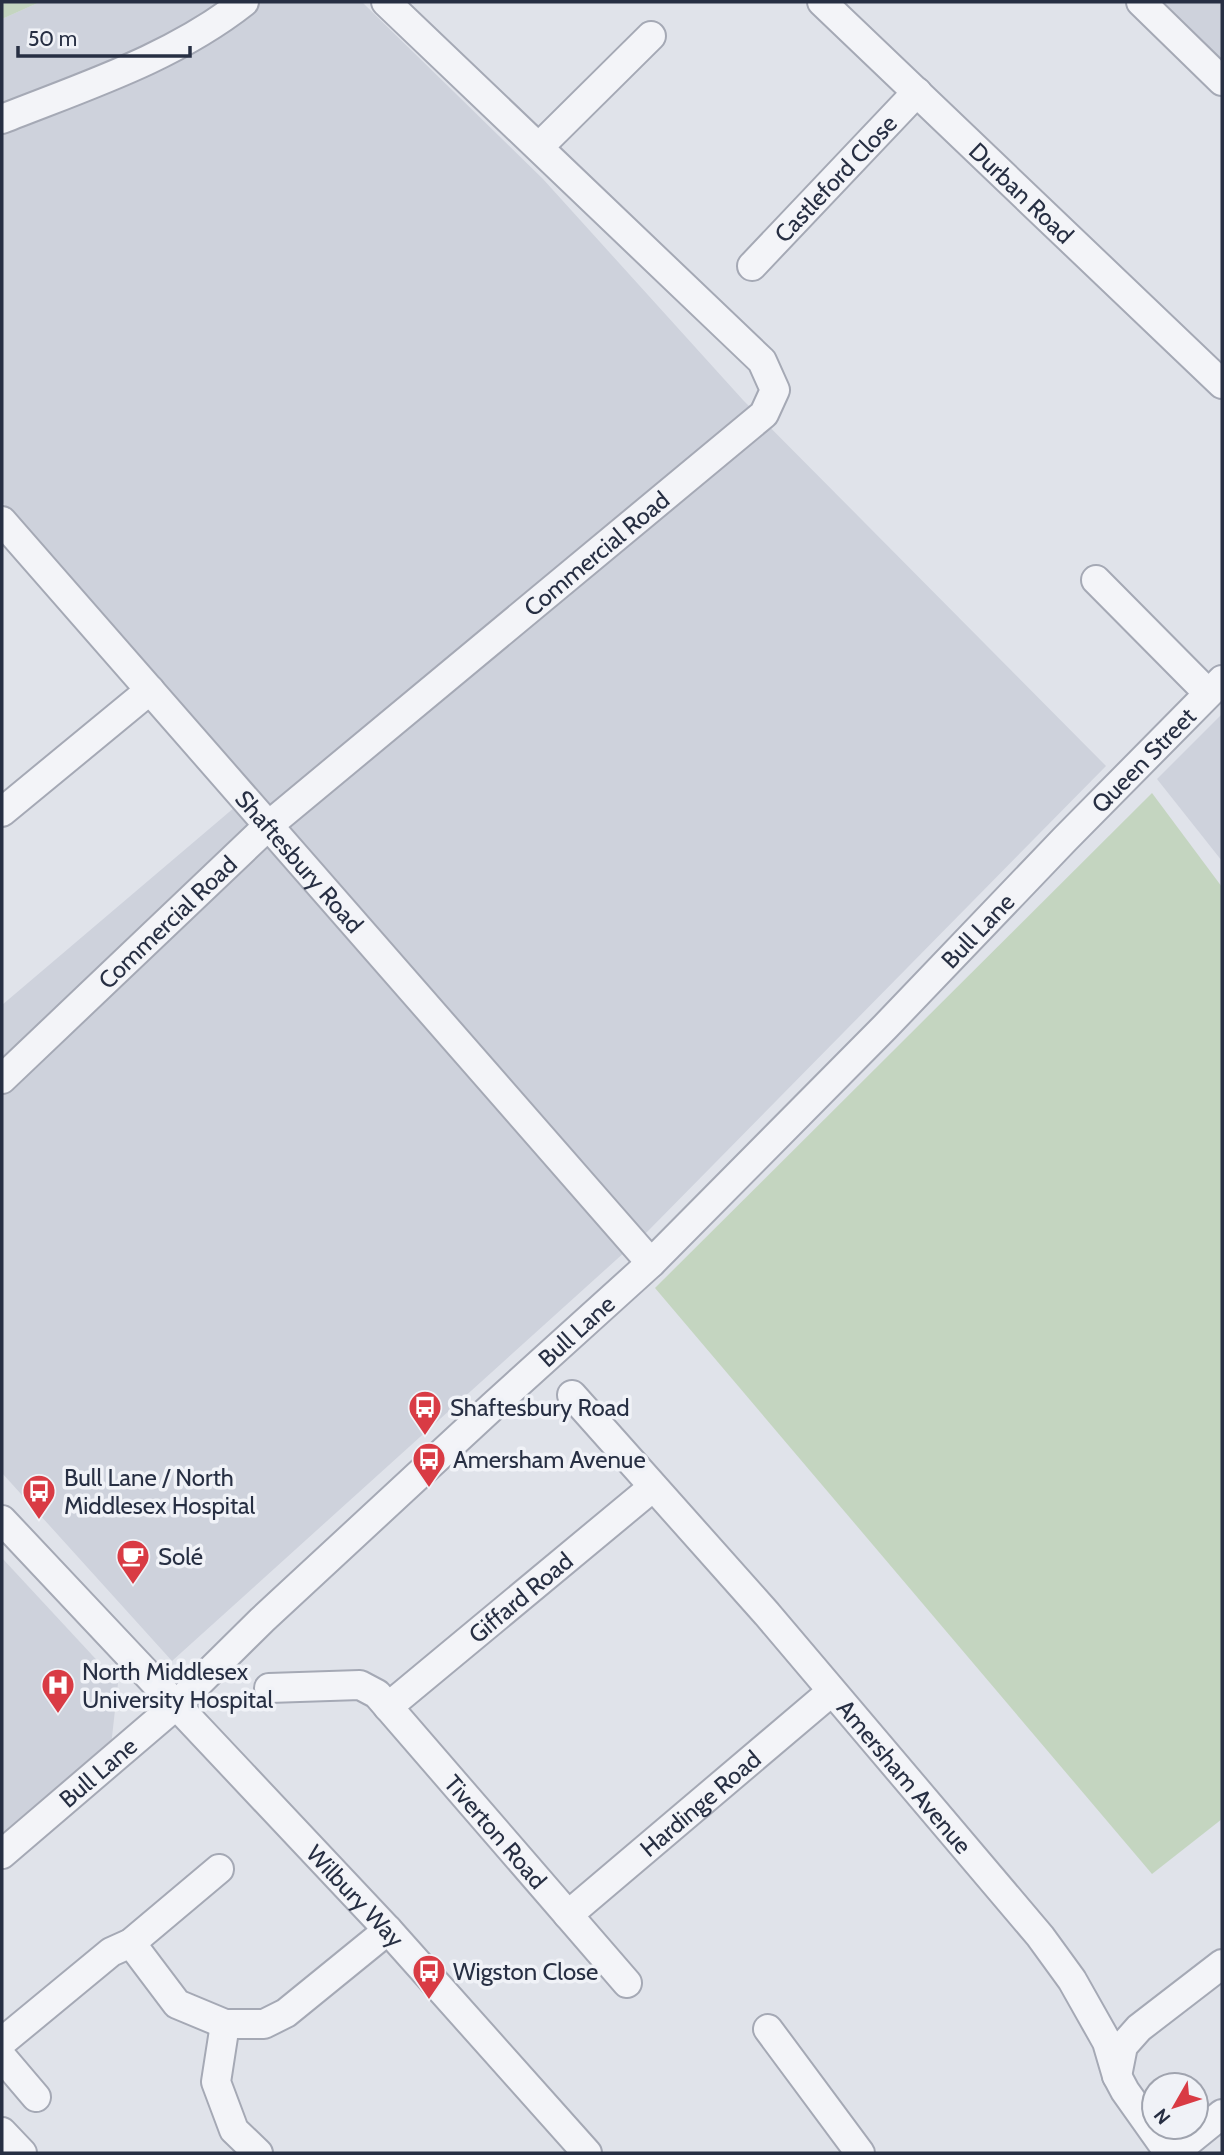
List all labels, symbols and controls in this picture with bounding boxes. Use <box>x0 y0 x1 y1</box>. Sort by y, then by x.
scale bar <box>18 14 189 58</box>
text: 50 m <box>28 26 77 51</box>
street label: Castleford Close <box>768 108 903 248</box>
street label: Durban Road <box>963 136 1080 249</box>
street label: Commercial Road <box>518 485 675 622</box>
street label: Queen Street <box>1085 701 1201 818</box>
street label: Shaftesbury Road <box>230 784 370 938</box>
street label: Commercial Road <box>92 849 242 994</box>
street label: Bull Lane <box>935 887 1020 974</box>
street label: Bull Lane <box>532 1289 620 1373</box>
bus stop icon: Shaftesbury Road <box>406 1388 444 1437</box>
place label: Shaftesbury Road <box>450 1393 630 1422</box>
bus stop icon: Amersham Avenue <box>410 1440 448 1489</box>
place label: Amersham Avenue <box>453 1445 646 1474</box>
place label: Bull Lane / North Middlesex Hospital <box>64 1463 255 1520</box>
bus stop icon: Bull Lane / North Middlesex Hospital <box>20 1472 58 1521</box>
cafe icon: Solé <box>114 1537 152 1586</box>
place label: Solé <box>158 1542 203 1571</box>
street label: Giffard Road <box>462 1546 578 1649</box>
place label: North Middlesex University Hospital <box>82 1657 273 1714</box>
hospital icon: North Middlesex University Hospital <box>39 1666 77 1715</box>
street label: Amersham Avenue <box>831 1693 978 1859</box>
street label: Bull Lane <box>53 1731 142 1813</box>
street label: Hardinge Road <box>634 1744 766 1862</box>
street label: Tiverton Road <box>439 1769 553 1894</box>
street label: Wilbury Way <box>301 1839 410 1953</box>
bus stop icon: Wigston Close <box>410 1952 448 2001</box>
place label: Wigston Close <box>453 1957 598 1986</box>
north arrow <box>1140 2071 1210 2141</box>
text: N <box>1149 2104 1175 2129</box>

